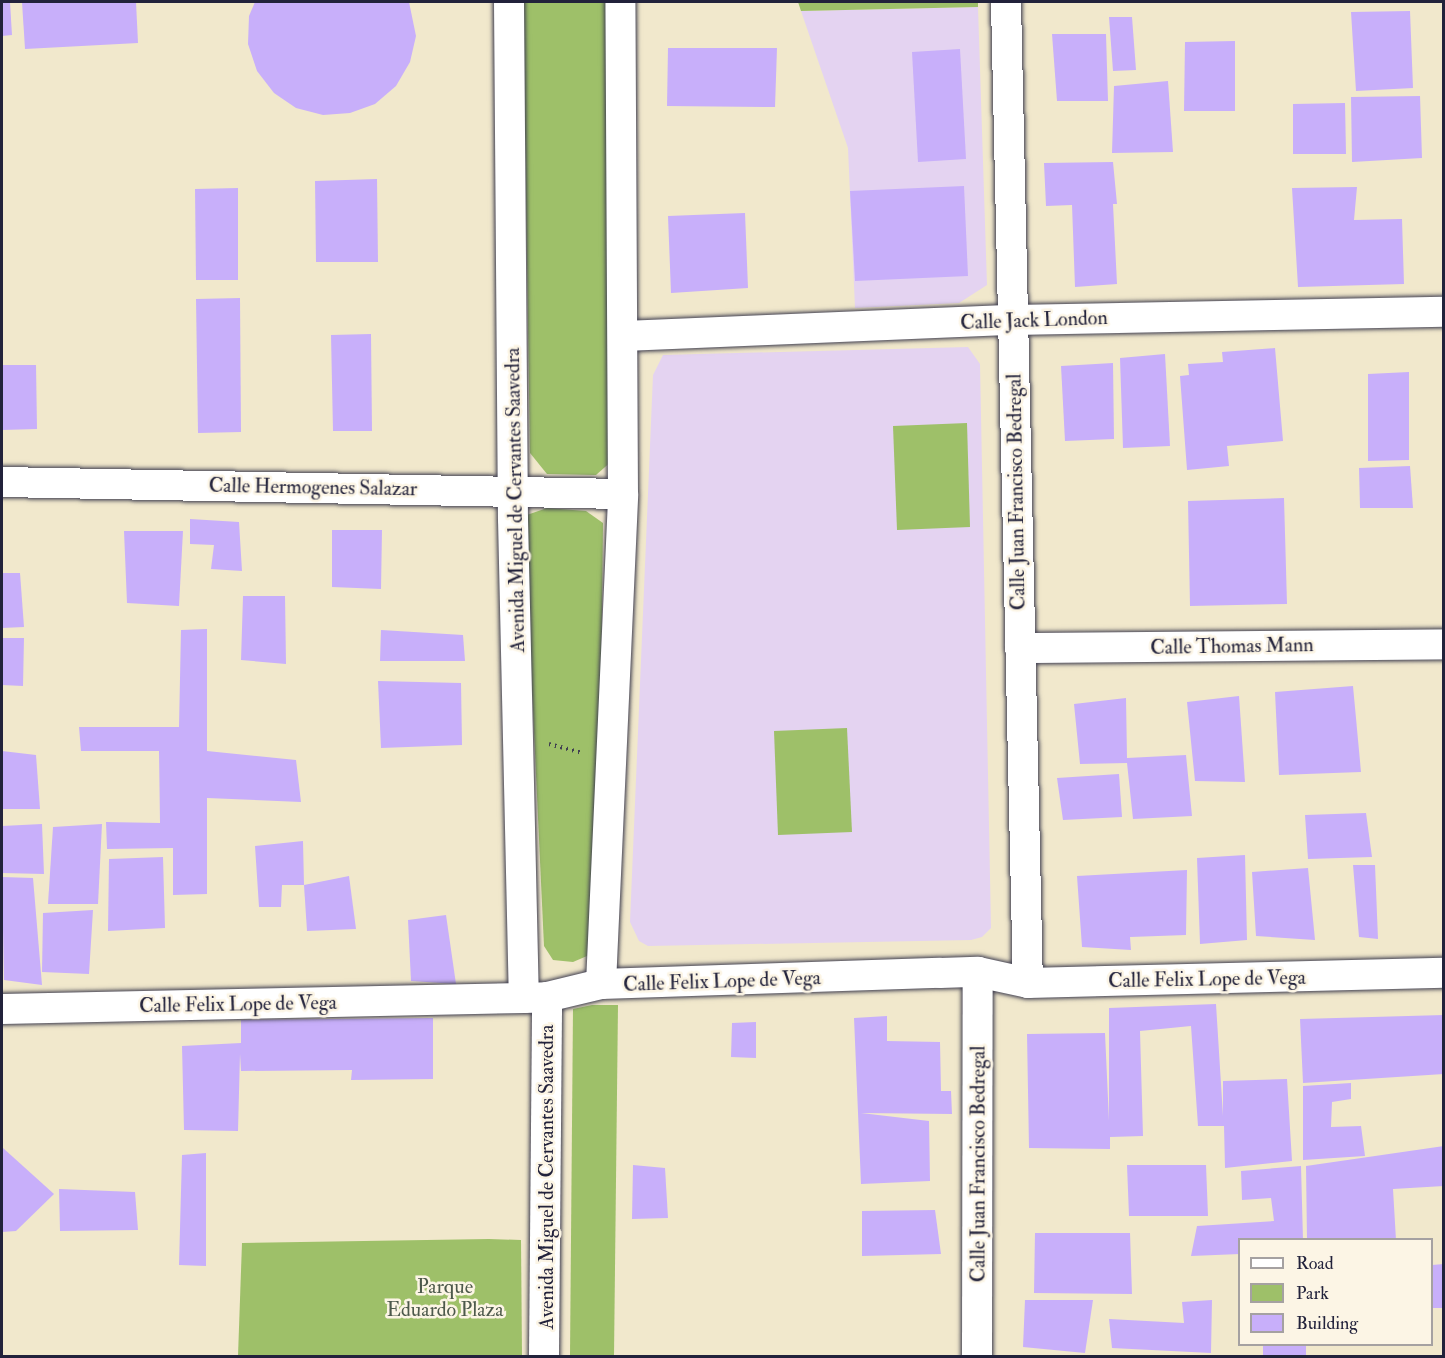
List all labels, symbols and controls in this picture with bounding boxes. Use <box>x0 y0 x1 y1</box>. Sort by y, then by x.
street label: Calle Jack London <box>960 305 1108 335</box>
street label: Avenida Miguel de Cervantes Saavedra <box>500 347 530 653</box>
street label: Calle Juan Francisco Bedregal <box>1002 373 1030 611</box>
street label: Calle Hermogenes Salazar <box>209 473 417 501</box>
street label: Calle Thomas Mann <box>1150 633 1314 659</box>
street label: Calle Felix Lope de Vega <box>1108 965 1306 993</box>
street label: Calle Felix Lope de Vega <box>623 966 821 996</box>
street label: Calle Felix Lope de Vega <box>139 990 337 1018</box>
street label: Avenida Miguel de Cervantes Saavedra <box>534 1024 558 1330</box>
street label: Calle Juan Francisco Bedregal <box>966 1046 990 1282</box>
legend <box>1238 1238 1433 1346</box>
text: Road <box>1296 1252 1334 1275</box>
park label: Parque Eduardo Plaza <box>387 1275 503 1322</box>
text: Park <box>1296 1282 1329 1305</box>
text: Building <box>1296 1312 1358 1335</box>

